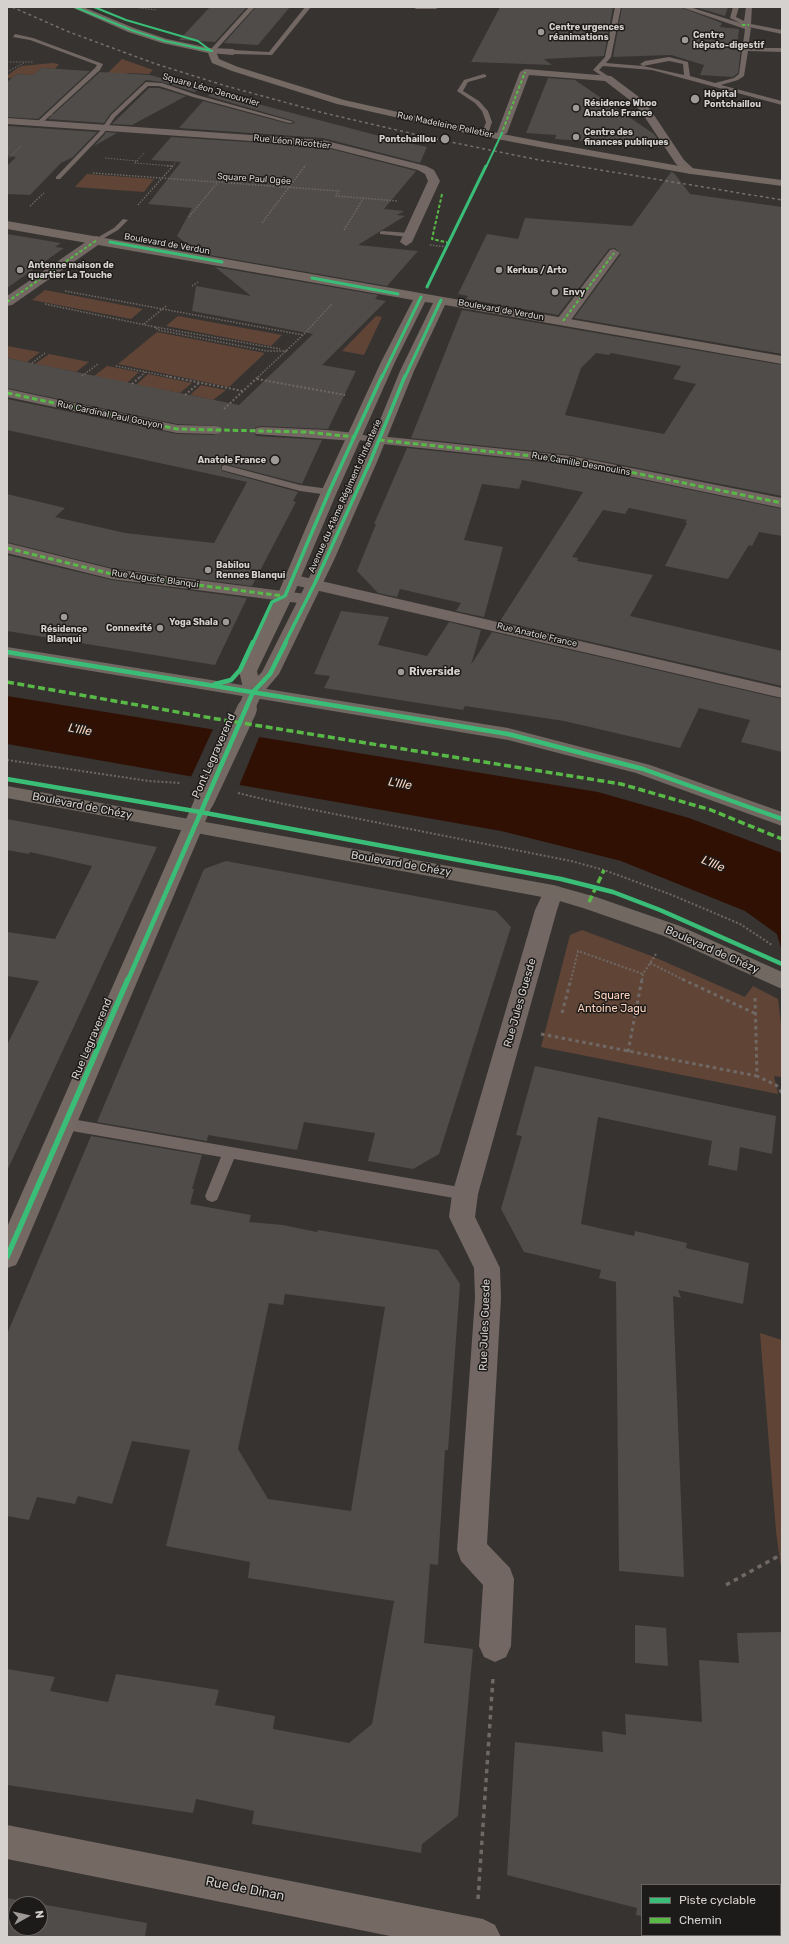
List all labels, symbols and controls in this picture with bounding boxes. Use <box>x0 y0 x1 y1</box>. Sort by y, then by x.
place label: Centre urgences réanimations <box>549 22 624 43</box>
marker: Centre urgences réanimations <box>536 27 546 37</box>
place label: Centre hépato-digestif <box>693 30 764 51</box>
marker: Centre hépato-digestif <box>680 35 690 45</box>
street label: Square Léon Jenouvrier <box>161 71 261 109</box>
place label: Hôpital Pontchaillou <box>704 89 761 110</box>
marker: Hôpital Pontchaillou <box>689 93 701 105</box>
place label: Résidence Whoo Anatole France <box>584 98 657 119</box>
marker: Résidence Whoo Anatole France <box>571 103 581 113</box>
street label: Rue Madeleine Pelletier <box>396 110 494 140</box>
place label: Centre des finances publiques <box>584 127 669 148</box>
marker: Centre des finances publiques <box>571 132 581 142</box>
street label: Rue Léon Ricottier <box>253 133 331 151</box>
marker: Pontchaillou <box>439 133 451 145</box>
place label: Pontchaillou <box>379 134 436 144</box>
street label: Square Paul Ogée <box>217 171 291 187</box>
street label: Boulevard de Verdun <box>123 231 211 257</box>
place label: Antenne maison de quartier La Touche <box>28 260 114 281</box>
marker: Antenne maison de quartier La Touche <box>15 265 25 275</box>
marker: Kerkus / Arto <box>494 265 504 275</box>
place label: Kerkus / Arto <box>507 265 567 275</box>
marker: Envy <box>550 287 560 297</box>
place label: Envy <box>563 287 585 297</box>
street label: Boulevard de Verdun <box>457 297 545 323</box>
street label: Rue Cardinal Paul Gouyon <box>56 399 164 431</box>
street label: Avenue du 41ème Régiment d'Infanterie <box>306 418 384 574</box>
street label: Rue Camille Desmoulins <box>531 450 631 478</box>
marker: Anatole France <box>269 454 281 466</box>
place label: Anatole France <box>198 455 266 465</box>
place label: Babilou Rennes Blanqui <box>216 560 285 581</box>
marker: Babilou Rennes Blanqui <box>203 565 213 575</box>
street label: Rue Auguste Blanqui <box>111 568 199 590</box>
marker: Résidence Blanqui <box>59 612 69 622</box>
place label: Yoga Shala <box>169 617 218 627</box>
marker: Yoga Shala <box>221 617 231 627</box>
street label: Rue Anatole France <box>496 621 578 649</box>
place label: Connexité <box>106 623 152 633</box>
marker: Connexité <box>155 623 165 633</box>
place label: Résidence Blanqui <box>41 624 87 645</box>
place label: Riverside <box>409 665 460 679</box>
marker: Riverside <box>396 667 406 677</box>
street label: Pont Legraverend <box>189 712 239 800</box>
water label: L'Ille <box>67 721 93 739</box>
water label: L'Ille <box>387 775 413 793</box>
street label: Boulevard de Chézy <box>31 790 133 822</box>
street label: Boulevard de Chézy <box>350 849 452 879</box>
water label: L'Ille <box>699 853 727 875</box>
street label: Boulevard de Chézy <box>663 923 761 977</box>
street label: Rue Jules Guesde <box>501 957 539 1049</box>
park label: Square Antoine Jagu <box>578 989 646 1015</box>
street label: Rue Legraverend <box>69 996 115 1082</box>
street label: Rue Jules Guesde <box>477 1279 493 1371</box>
street label: Rue de Dinan <box>204 1874 286 1904</box>
legend <box>641 1884 781 1936</box>
text: Piste cyclable <box>679 1893 756 1907</box>
north arrow <box>8 1896 48 1936</box>
text: N <box>32 1910 46 1919</box>
text: Chemin <box>679 1913 722 1927</box>

